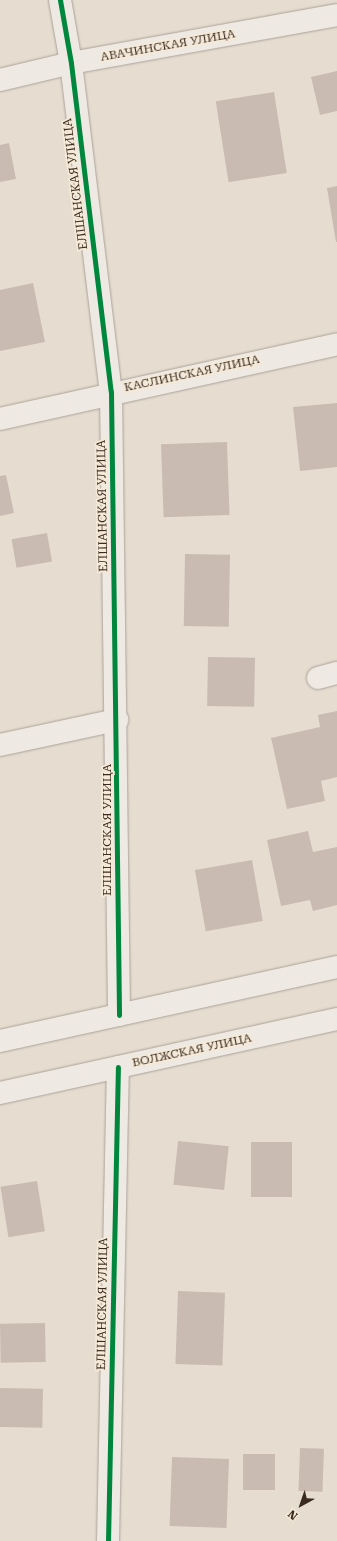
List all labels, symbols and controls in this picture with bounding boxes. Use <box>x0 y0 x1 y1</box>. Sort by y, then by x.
street label: АВАЧИНСКАЯ УЛИЦА <box>100 27 236 65</box>
street label: ЕЛШАНСКАЯ УЛИЦА <box>61 118 91 250</box>
street label: КАСЛИНСКАЯ УЛИЦА <box>123 353 261 395</box>
street label: ЕЛШАНСКАЯ УЛИЦА <box>95 440 111 572</box>
street label: ЕЛШАНСКАЯ УЛИЦА <box>101 764 115 896</box>
street label: ВОЛЖСКАЯ УЛИЦА <box>131 1031 253 1071</box>
street label: ЕЛШАНСКАЯ УЛИЦА <box>95 1238 111 1370</box>
north arrow <box>281 1485 321 1525</box>
text: N <box>286 1507 300 1522</box>

